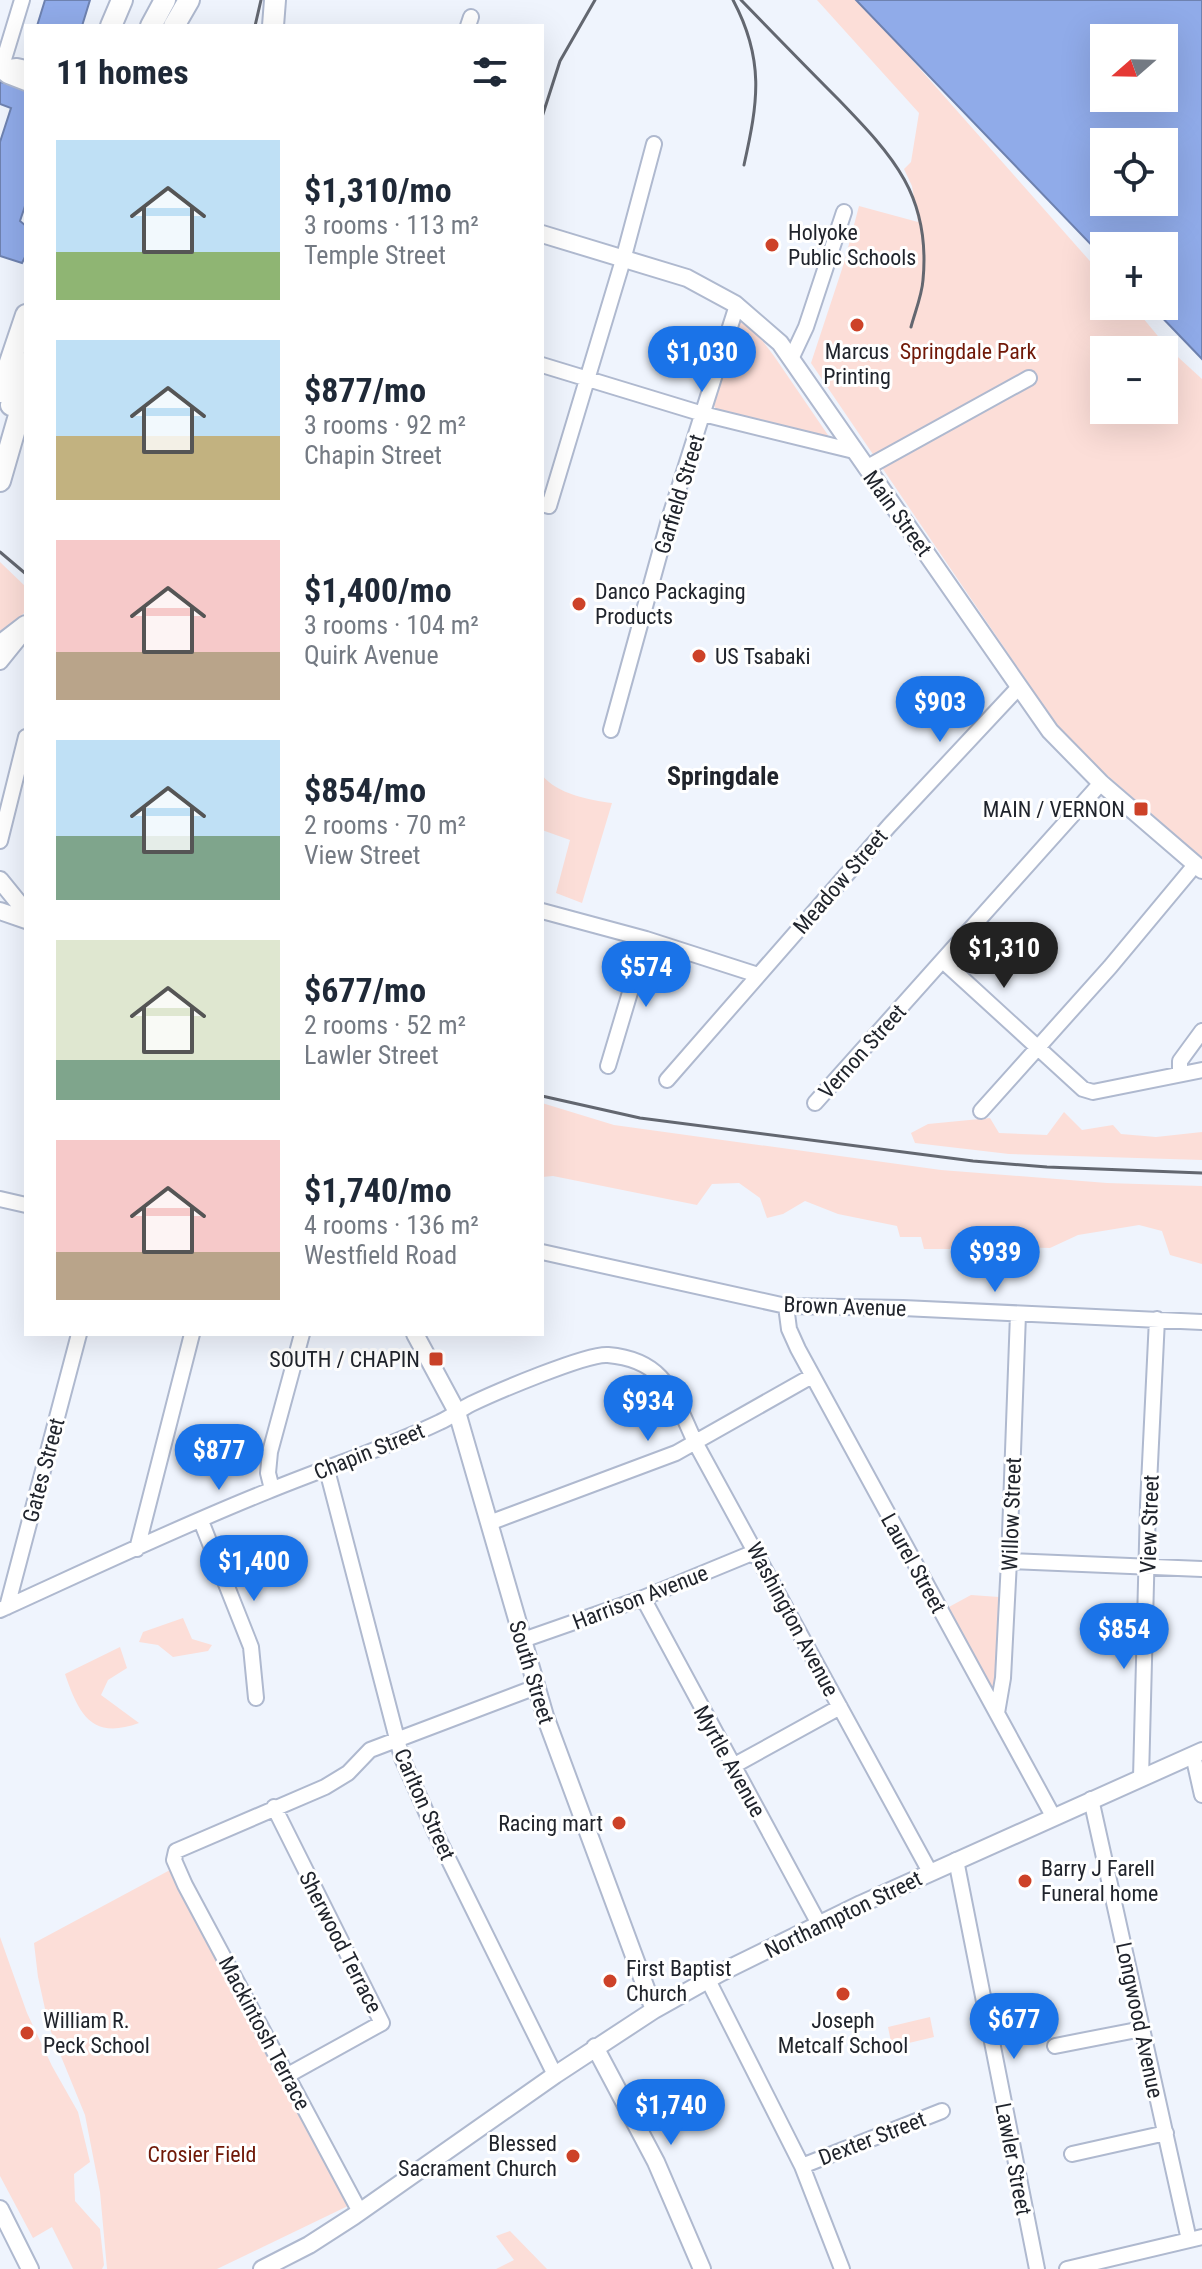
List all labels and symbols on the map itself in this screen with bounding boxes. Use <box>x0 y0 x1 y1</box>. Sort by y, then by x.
north arrow <box>1090 24 1178 112</box>
place label: Holyoke Public Schools <box>788 220 916 270</box>
marker: Holyoke Public Schools <box>763 236 781 254</box>
marker: Marcus Printing <box>848 316 866 334</box>
pin: $1,030 <box>637 326 767 394</box>
place label: Marcus Printing <box>823 339 891 389</box>
park label: Springdale Park <box>900 339 1036 364</box>
street label: Garfield Street <box>649 431 710 557</box>
street label: Main Street <box>858 466 937 561</box>
place label: Danco Packaging Products <box>595 579 746 629</box>
marker: Danco Packaging Products <box>570 595 588 613</box>
place label: US Tsabaki <box>715 644 811 669</box>
marker: US Tsabaki <box>690 647 708 665</box>
pin: $903 <box>893 676 987 744</box>
district label: Springdale <box>667 761 779 791</box>
place label: MAIN / VERNON <box>983 797 1125 822</box>
marker: MAIN / VERNON <box>1132 800 1150 818</box>
street label: Meadow Street <box>788 824 893 939</box>
pin: $1,310 <box>939 922 1069 990</box>
pin: $574 <box>599 941 693 1009</box>
street label: Vernon Street <box>814 999 911 1103</box>
pin: $939 <box>948 1226 1042 1294</box>
street label: Brown Avenue <box>783 1292 907 1321</box>
place label: SOUTH / CHAPIN <box>269 1347 420 1372</box>
marker: SOUTH / CHAPIN <box>427 1350 445 1368</box>
pin: $934 <box>601 1375 695 1443</box>
street label: Gates Street <box>18 1415 69 1525</box>
street label: Chapin Street <box>310 1418 428 1485</box>
pin: $877 <box>172 1424 266 1492</box>
street label: Willow Street <box>997 1457 1026 1571</box>
street label: View Street <box>1135 1474 1164 1574</box>
street label: Laurel Street <box>876 1509 951 1617</box>
pin: $1,400 <box>189 1535 319 1603</box>
street label: Washington Avenue <box>741 1538 844 1700</box>
street label: Harrison Avenue <box>569 1560 711 1635</box>
pin: $854 <box>1077 1603 1171 1671</box>
street label: South Street <box>504 1617 559 1727</box>
street label: Myrtle Avenue <box>689 1701 770 1821</box>
street label: Carlton Street <box>389 1745 460 1864</box>
place label: Racing mart <box>498 1811 603 1836</box>
marker: Racing mart <box>610 1814 628 1832</box>
place label: Barry J Farell Funeral home <box>1041 1856 1158 1906</box>
street label: Northampton Street <box>761 1866 926 1963</box>
street label: Sherwood Terrace <box>294 1867 387 2017</box>
marker: Barry J Farell Funeral home <box>1016 1872 1034 1890</box>
street label: Longwood Avenue <box>1111 1940 1168 2100</box>
street label: Mackintosh Terrace <box>214 1952 316 2114</box>
place label: First Baptist Church <box>626 1956 731 2006</box>
marker: First Baptist Church <box>601 1972 619 1990</box>
marker: Joseph Metcalf School <box>834 1985 852 2003</box>
pin: $677 <box>967 1993 1061 2061</box>
place label: William R. Peck School <box>43 2008 150 2058</box>
place label: Joseph Metcalf School <box>778 2008 908 2058</box>
marker: William R. Peck School <box>18 2024 36 2042</box>
pin: $1,740 <box>606 2079 736 2147</box>
street label: Lawler Street <box>990 2101 1037 2217</box>
street label: Dexter Street <box>815 2107 929 2170</box>
place label: Blessed Sacrament Church <box>398 2131 557 2181</box>
park label: Crosier Field <box>147 2142 257 2167</box>
marker: Blessed Sacrament Church <box>564 2147 582 2165</box>

